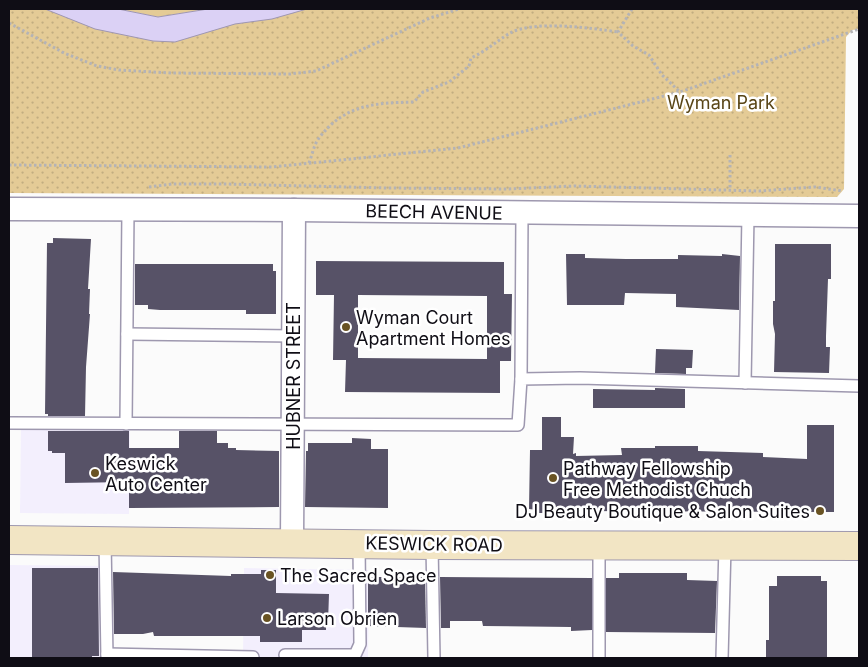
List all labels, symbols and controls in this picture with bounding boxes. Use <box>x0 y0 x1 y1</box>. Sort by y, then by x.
park label: Wyman Park <box>667 92 775 113</box>
street label: BEECH AVENUE <box>365 200 503 224</box>
street label: HUBNER STREET <box>283 302 304 450</box>
place label: Wyman Court Apartment Homes <box>356 307 510 349</box>
marker: Wyman Court Apartment Homes <box>340 321 352 333</box>
place label: Keswick Auto Center <box>105 453 207 495</box>
place label: Pathway Fellowship Free Methodist Chuch <box>563 458 751 500</box>
marker: Keswick Auto Center <box>89 467 101 479</box>
marker: Pathway Fellowship Free Methodist Chuch <box>547 472 559 484</box>
place label: DJ Beauty Boutique & Salon Suites <box>515 501 810 522</box>
marker: DJ Beauty Boutique & Salon Suites <box>814 505 826 517</box>
street label: KESWICK ROAD <box>365 532 503 556</box>
place label: The Sacred Space <box>280 565 436 586</box>
marker: The Sacred Space <box>264 569 276 581</box>
place label: Larson Obrien <box>277 608 397 629</box>
marker: Larson Obrien <box>261 612 273 624</box>

